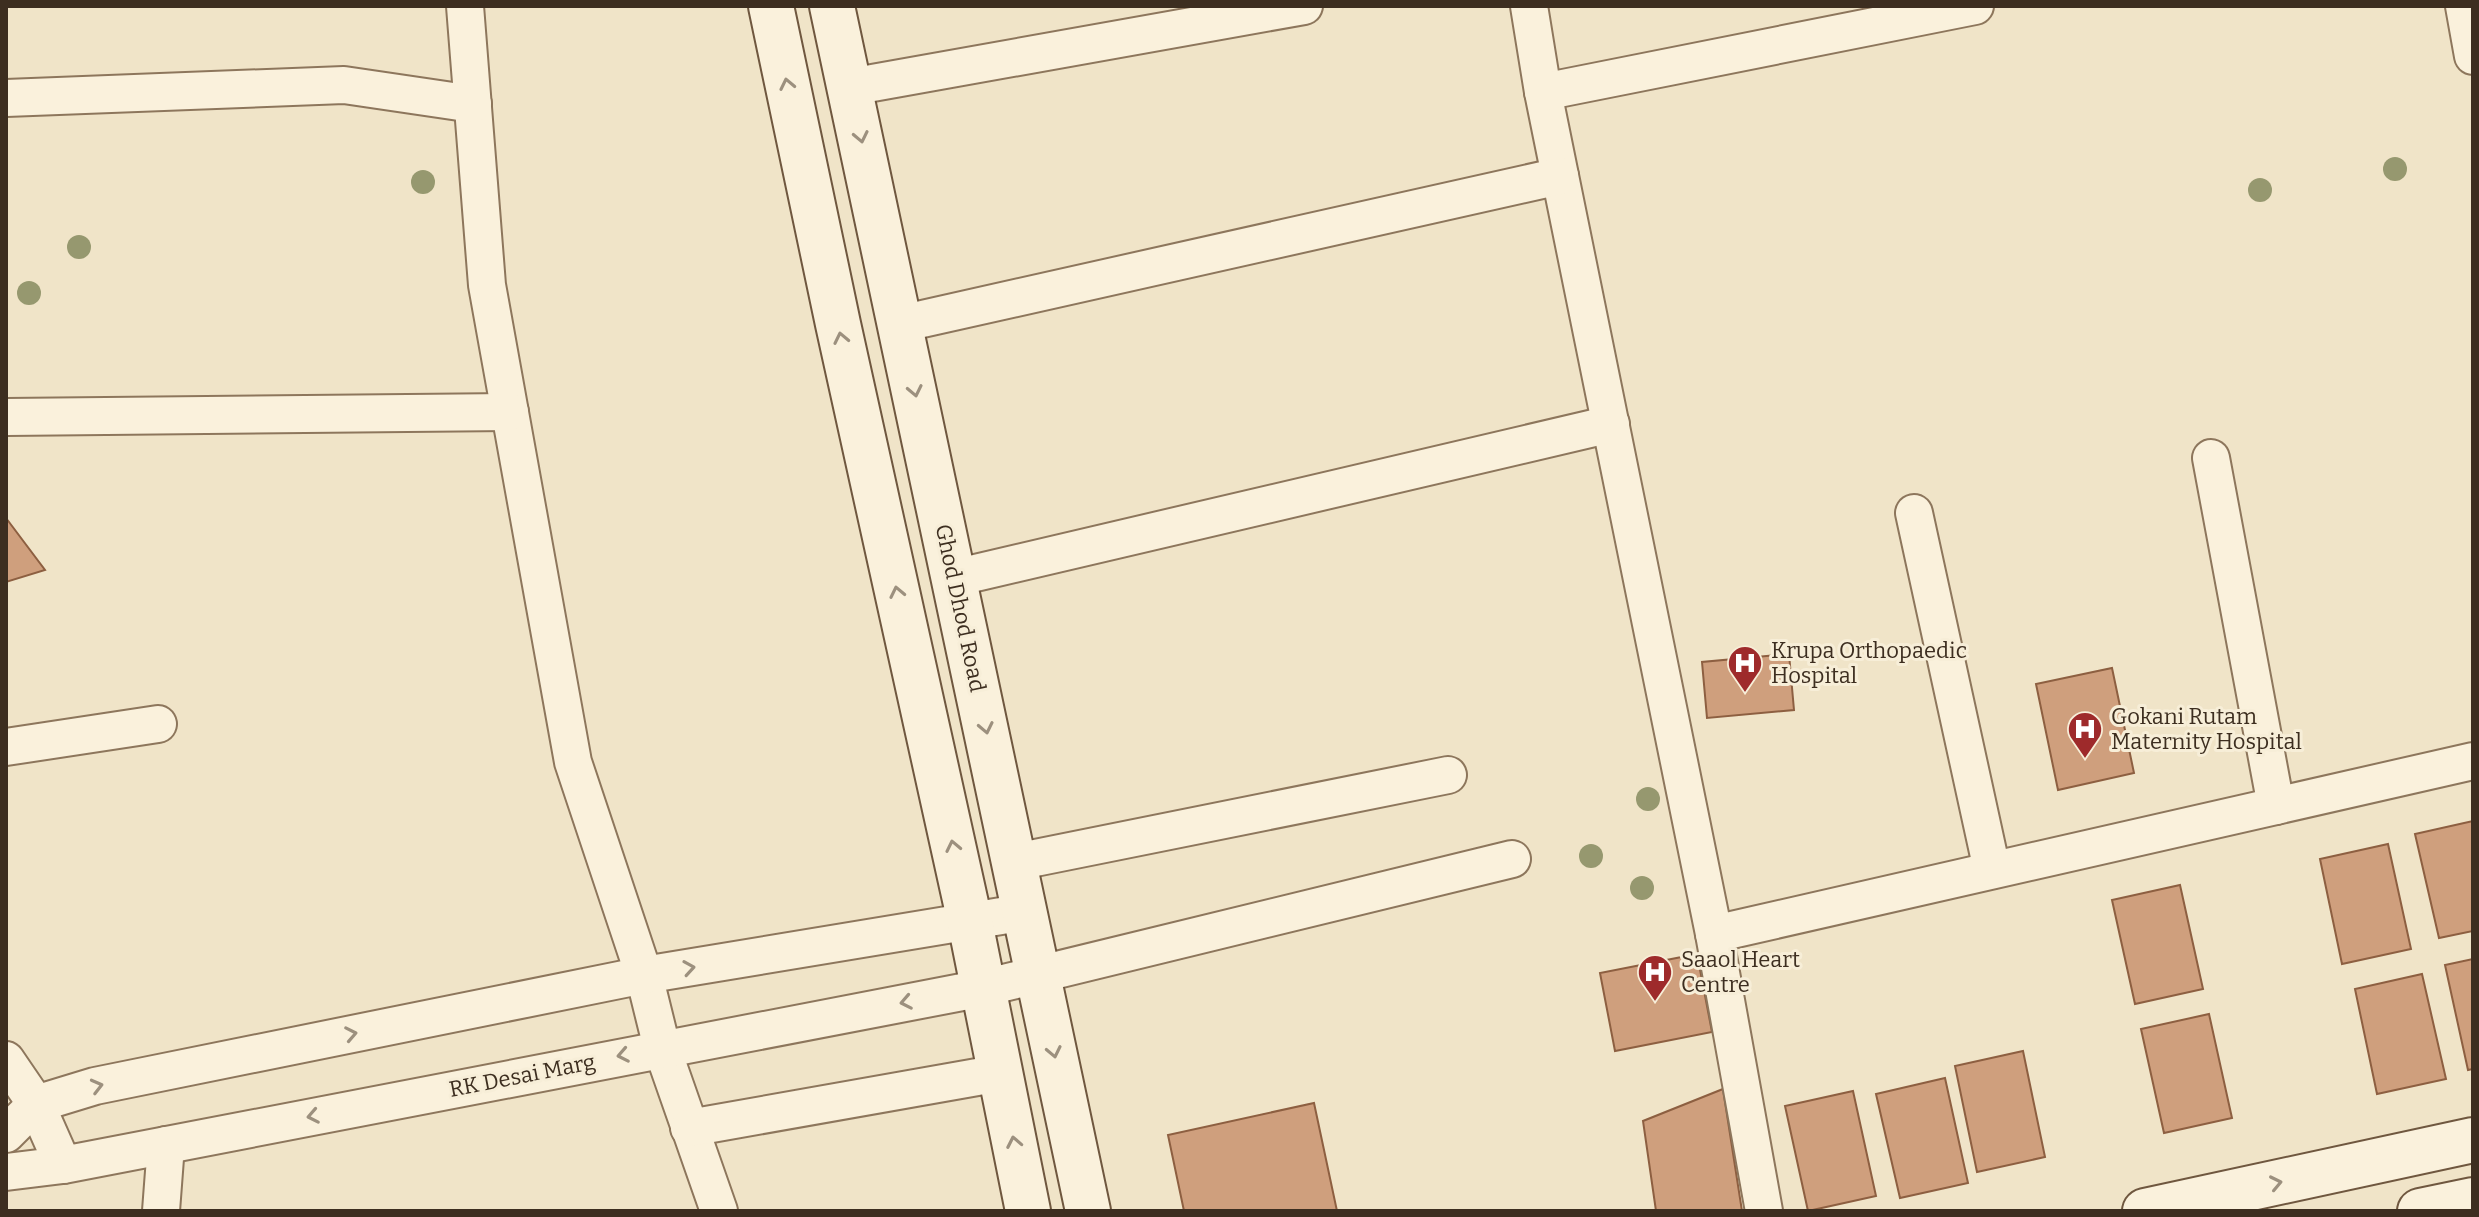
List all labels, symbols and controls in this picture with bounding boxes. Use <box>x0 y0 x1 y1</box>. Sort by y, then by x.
one-way arrow <box>780 77 797 91</box>
one-way arrow <box>851 130 868 144</box>
one-way arrow <box>833 332 850 346</box>
one-way arrow <box>905 385 922 398</box>
street label: Ghod Dhod Road <box>930 522 991 694</box>
one-way arrow <box>889 586 906 600</box>
place label: Krupa Orthopaedic Hospital <box>1771 637 1967 689</box>
hospital icon: Krupa Orthopaedic Hospital <box>1726 644 1764 694</box>
place label: Gokani Rutam Maternity Hospital <box>2111 703 2302 755</box>
hospital icon: Gokani Rutam Maternity Hospital <box>2066 710 2104 760</box>
one-way arrow <box>977 720 994 734</box>
one-way arrow <box>945 840 962 853</box>
place label: Saaol Heart Centre <box>1681 946 1800 998</box>
hospital icon: Saaol Heart Centre <box>1636 953 1674 1003</box>
one-way arrow <box>682 960 696 977</box>
one-way arrow <box>900 993 913 1010</box>
one-way arrow <box>345 1027 358 1044</box>
one-way arrow <box>1045 1045 1062 1059</box>
one-way arrow <box>617 1046 630 1063</box>
street label: RK Desai Marg <box>447 1048 598 1103</box>
one-way arrow <box>89 1079 103 1096</box>
one-way arrow <box>307 1107 320 1124</box>
one-way arrow <box>1006 1135 1023 1149</box>
one-way arrow <box>2269 1175 2282 1192</box>

